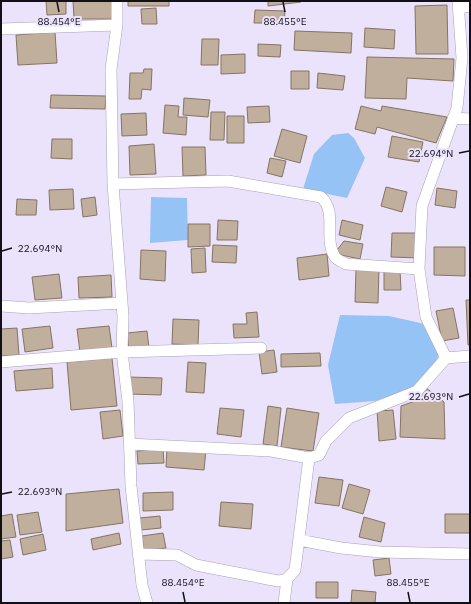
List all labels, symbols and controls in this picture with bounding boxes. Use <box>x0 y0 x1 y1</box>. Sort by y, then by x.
text: 88.454°E <box>37 15 81 28</box>
text: 88.455°E <box>263 15 307 28</box>
text: 22.694°N <box>409 147 453 160</box>
text: 22.694°N <box>18 242 62 255</box>
text: 22.693°N <box>409 390 453 403</box>
text: 22.693°N <box>18 485 62 498</box>
text: 88.454°E <box>161 576 205 589</box>
text: 88.455°E <box>386 576 430 589</box>

